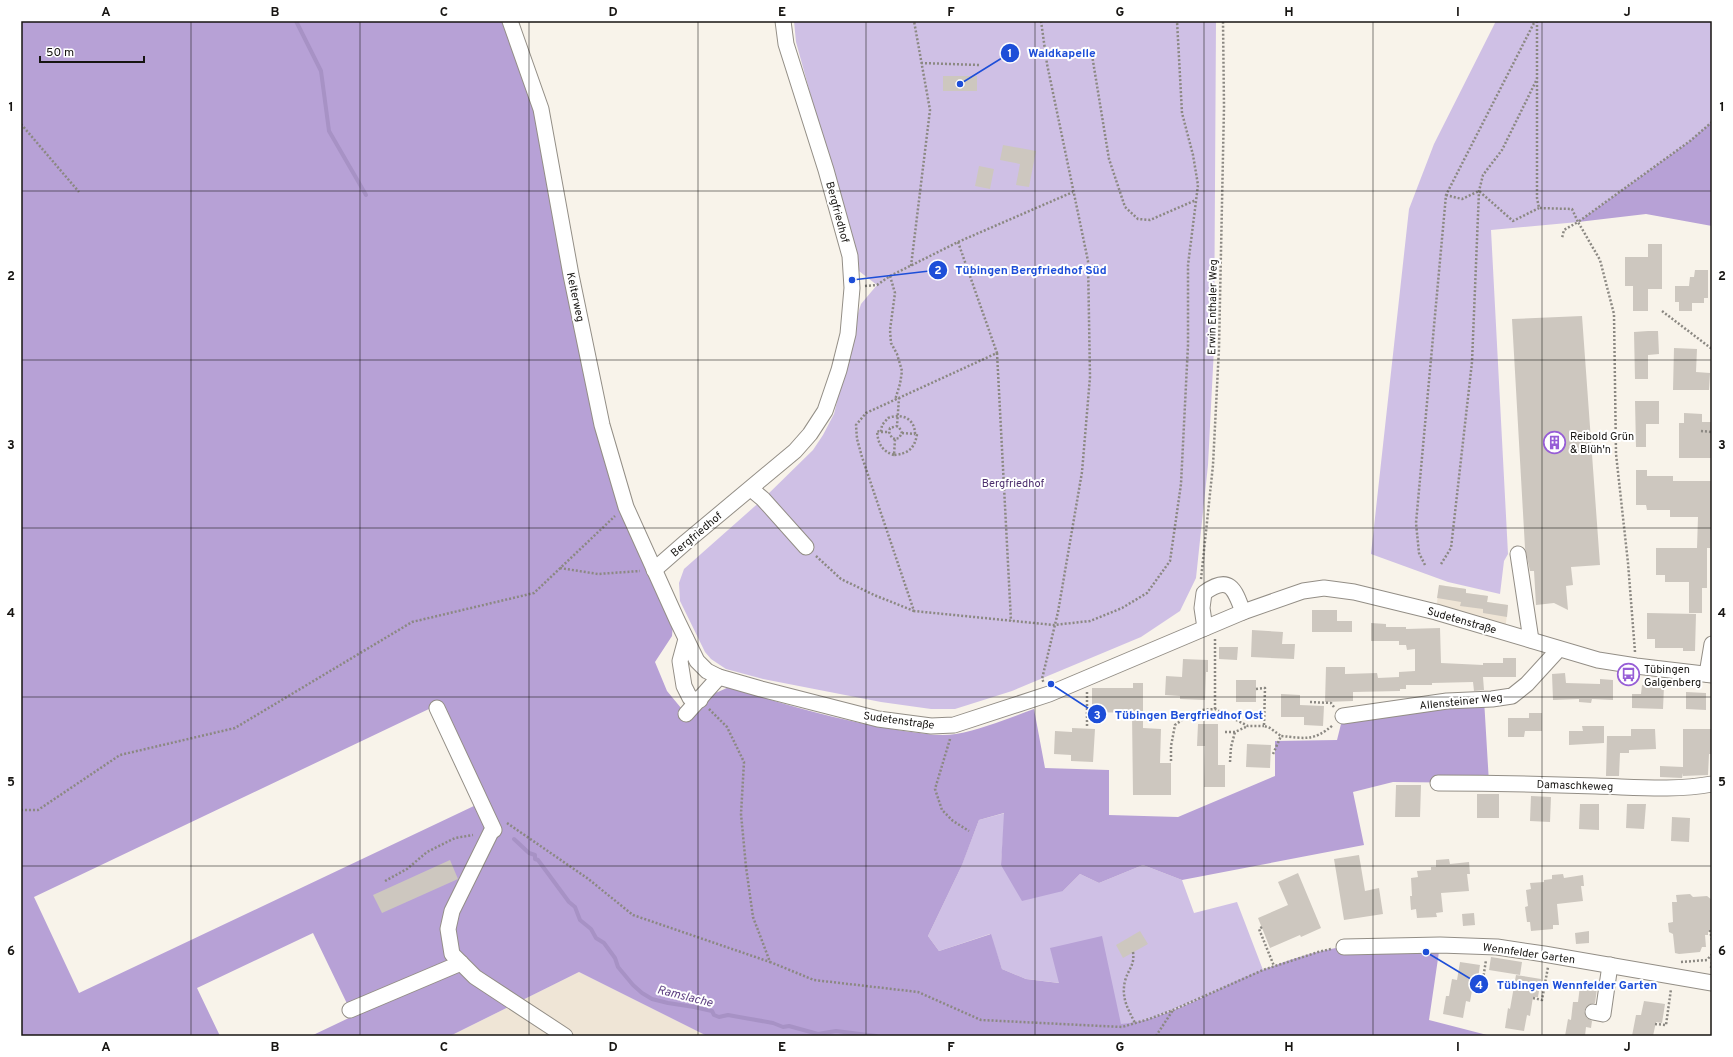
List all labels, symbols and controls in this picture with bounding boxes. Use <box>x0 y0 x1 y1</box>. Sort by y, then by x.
text: A <box>101 5 111 21</box>
text: B <box>271 5 280 21</box>
text: C <box>440 5 448 21</box>
text: D <box>608 5 618 21</box>
text: E <box>778 5 786 21</box>
text: F <box>947 5 955 21</box>
text: G <box>1116 5 1125 21</box>
text: H <box>1284 5 1294 21</box>
text: I <box>1456 5 1460 21</box>
text: J <box>1623 5 1631 21</box>
scale bar <box>40 38 144 64</box>
callout: Waldkapelle <box>1000 41 1104 65</box>
text: 50 m <box>46 45 74 61</box>
text: 1 <box>1008 46 1012 62</box>
text: Waldkapelle <box>1028 46 1096 62</box>
text: 1 <box>8 100 14 116</box>
text: 1 <box>1719 100 1725 116</box>
street label: Bergfriedhof <box>822 180 852 245</box>
callout: Tübingen Bergfriedhof Süd <box>928 258 1115 282</box>
street label: Erwin Enthaler Weg <box>1205 259 1221 355</box>
text: 2 <box>934 263 942 279</box>
text: Tübingen Bergfriedhof Süd <box>955 263 1107 279</box>
text: 2 <box>7 269 15 285</box>
text: 2 <box>1718 269 1726 285</box>
street label: Kelterweg <box>563 271 587 323</box>
building icon: Reibold Grün & Blüh'n <box>1542 429 1568 455</box>
place label: Reibold Grün & Blüh'n <box>1570 430 1634 457</box>
text: 3 <box>7 438 15 454</box>
text: 3 <box>1718 438 1726 454</box>
park label: Bergfriedhof <box>982 477 1045 491</box>
street label: Bergfriedhof <box>668 509 725 560</box>
street label: Sudetenstraße <box>1425 604 1498 638</box>
text: 4 <box>7 606 15 622</box>
text: 4 <box>1718 606 1726 622</box>
bus stop icon: Tübingen Galgenberg <box>1615 662 1641 688</box>
place label: Tübingen Galgenberg <box>1644 663 1701 690</box>
street label: Allensteiner Weg <box>1419 691 1503 713</box>
callout: Tübingen Bergfriedhof Ost <box>1087 702 1272 726</box>
text: 3 <box>1093 708 1101 724</box>
text: Tübingen Bergfriedhof Ost <box>1115 708 1264 724</box>
street label: Sudetenstraße <box>862 709 935 733</box>
text: 5 <box>7 775 15 791</box>
text: 5 <box>1718 775 1726 791</box>
street label: Damaschkeweg <box>1536 778 1613 794</box>
street label: Wennfelder Garten <box>1482 941 1576 967</box>
text: 6 <box>7 944 15 960</box>
text: 6 <box>1718 944 1726 960</box>
callout: Tübingen Wennfelder Garten <box>1469 972 1665 996</box>
text: 4 <box>1475 978 1483 994</box>
text: Tübingen Wennfelder Garten <box>1497 978 1657 994</box>
water label: Ramslache <box>655 982 715 1012</box>
text: A <box>101 1040 111 1056</box>
text: B <box>271 1040 280 1056</box>
text: C <box>440 1040 448 1056</box>
text: D <box>608 1040 618 1056</box>
text: E <box>778 1040 786 1056</box>
text: F <box>947 1040 955 1056</box>
text: G <box>1116 1040 1125 1056</box>
text: H <box>1284 1040 1294 1056</box>
text: I <box>1456 1040 1460 1056</box>
text: J <box>1623 1040 1631 1056</box>

